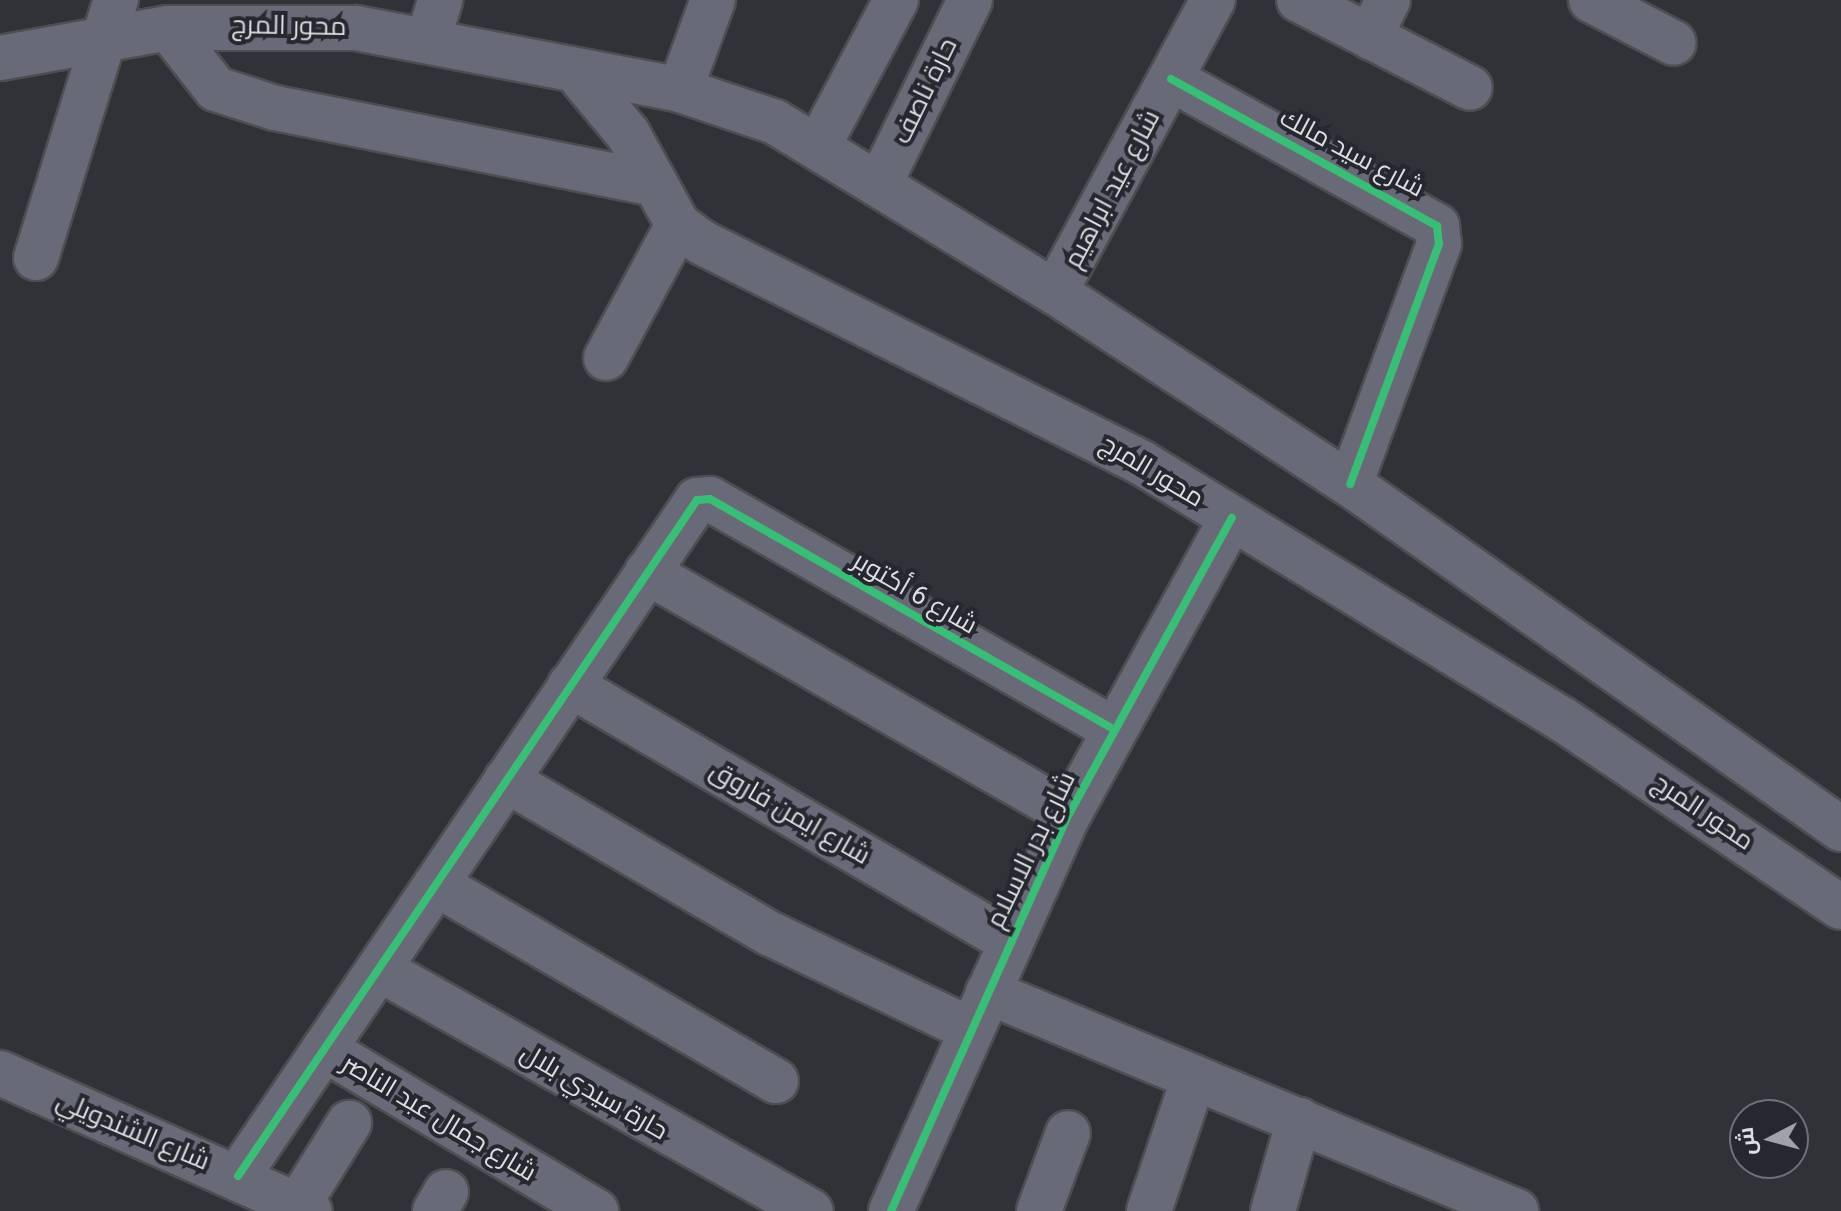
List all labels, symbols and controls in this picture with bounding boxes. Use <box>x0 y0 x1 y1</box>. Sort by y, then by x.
street label: محور المرج <box>231 9 347 43</box>
street label: حارة ناصف <box>886 33 964 149</box>
street label: شارع سيد مالك <box>1274 102 1430 204</box>
street label: شارع عيد ابراهيم <box>1057 105 1167 273</box>
street label: محور المرج <box>1095 428 1209 514</box>
street label: شارع 6 أكتوبر <box>847 545 983 641</box>
street label: شارع ايمن فاروق <box>704 755 876 871</box>
street label: شارع بدر الاسلام <box>980 767 1082 933</box>
street label: محور المرج <box>1646 767 1760 857</box>
street label: حارة سيدي بلال <box>515 1037 673 1147</box>
street label: شارع جمال عبد الناصر <box>336 1048 542 1188</box>
street label: شارع الشندويلي <box>52 1085 214 1177</box>
north arrow <box>1729 1099 1809 1179</box>
text: ش <box>1733 1126 1761 1157</box>

